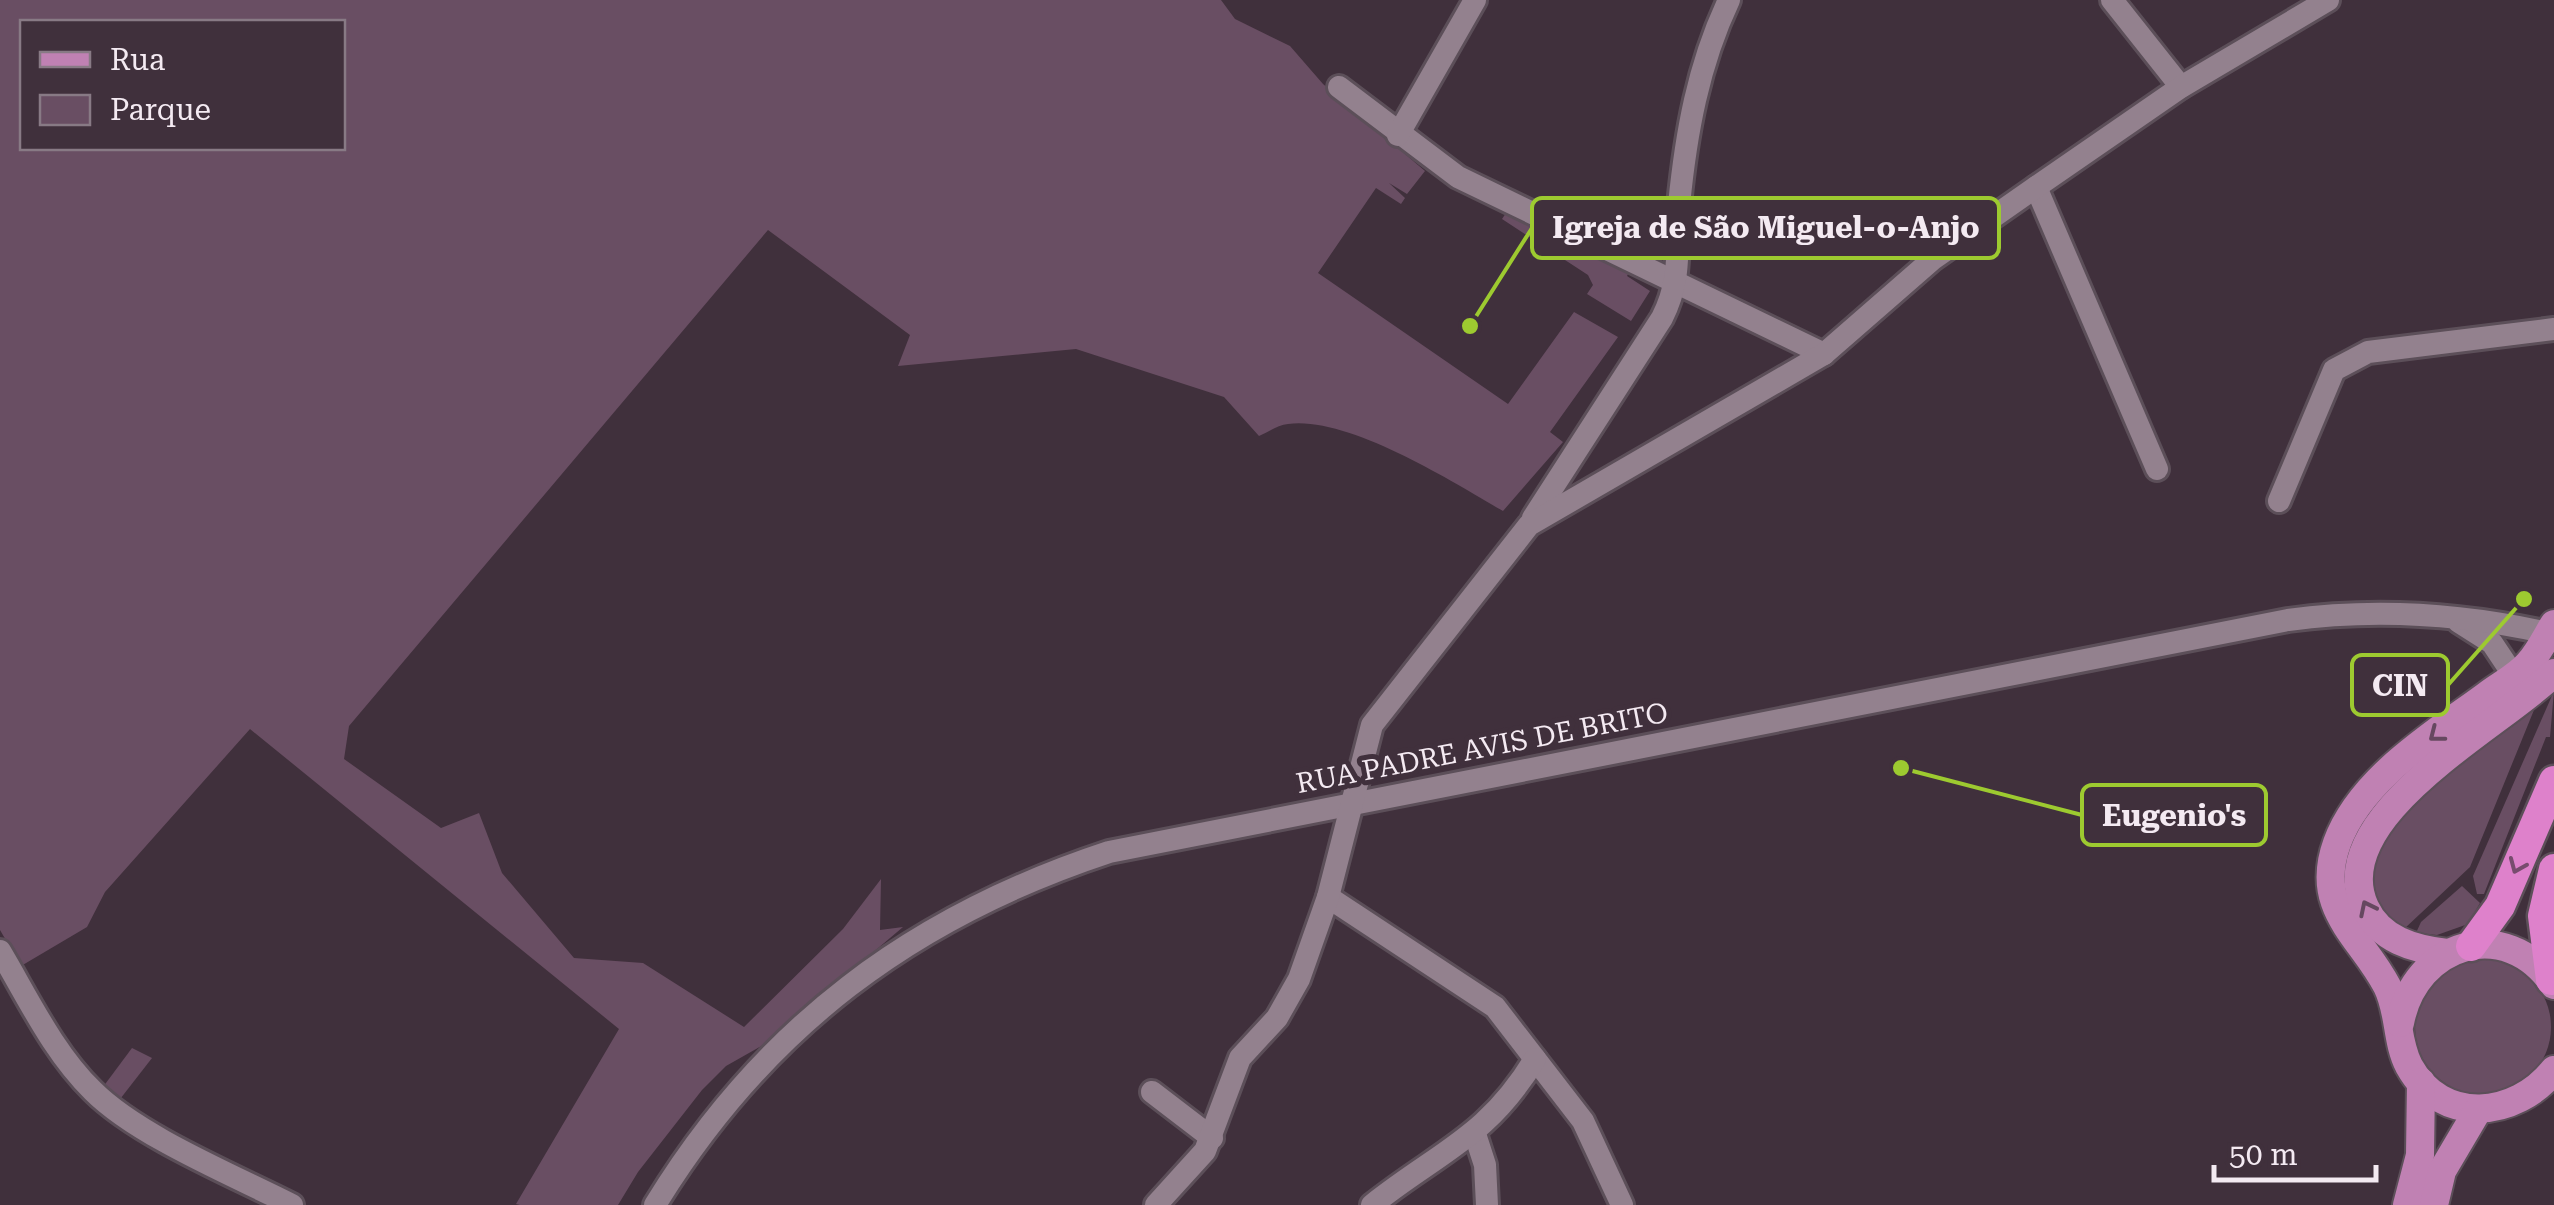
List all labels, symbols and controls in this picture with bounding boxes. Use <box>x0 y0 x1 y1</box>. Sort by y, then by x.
legend <box>20 20 345 150</box>
text: Rua <box>110 42 165 77</box>
text: Parque <box>110 92 211 127</box>
callout: Igreja de São Miguel-o-Anjo <box>1532 198 1999 258</box>
text: Igreja de São Miguel-o-Anjo <box>1552 210 1980 245</box>
callout: CIN <box>2352 655 2448 715</box>
text: CIN <box>2372 668 2428 703</box>
street label: RUA PADRE AVIS DE BRITO <box>1293 696 1671 800</box>
one-way arrow <box>2430 723 2448 740</box>
callout: Eugenio's <box>2082 785 2266 845</box>
text: Eugenio's <box>2102 798 2246 833</box>
one-way arrow <box>2509 856 2529 874</box>
one-way arrow <box>2360 901 2380 919</box>
scale bar <box>2214 1120 2376 1182</box>
text: 50 m <box>2229 1137 2298 1172</box>

